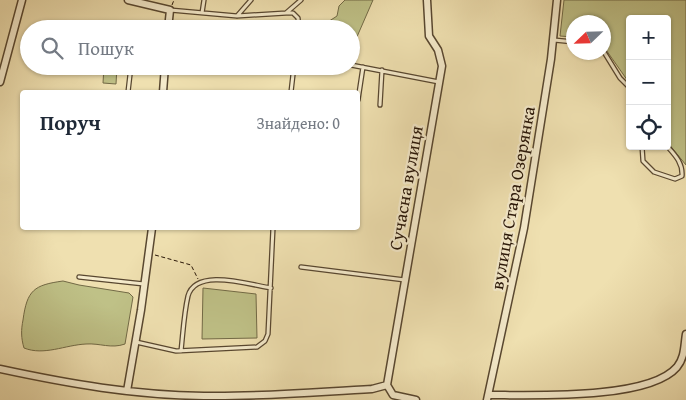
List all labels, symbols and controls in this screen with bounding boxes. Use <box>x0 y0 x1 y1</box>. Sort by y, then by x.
north arrow <box>566 15 611 60</box>
map controls <box>626 15 671 150</box>
button: + <box>626 15 671 60</box>
search box <box>20 20 360 75</box>
icon: search <box>38 34 66 62</box>
text: Пошук <box>78 34 134 62</box>
button: − <box>626 60 671 105</box>
street label: вулиця Стара Озерянка <box>483 104 542 292</box>
button: locate <box>626 105 671 150</box>
text: Поруч <box>40 107 101 138</box>
text: Знайдено: 0 <box>257 111 340 135</box>
street label: Сучасна вулиця <box>381 124 430 252</box>

